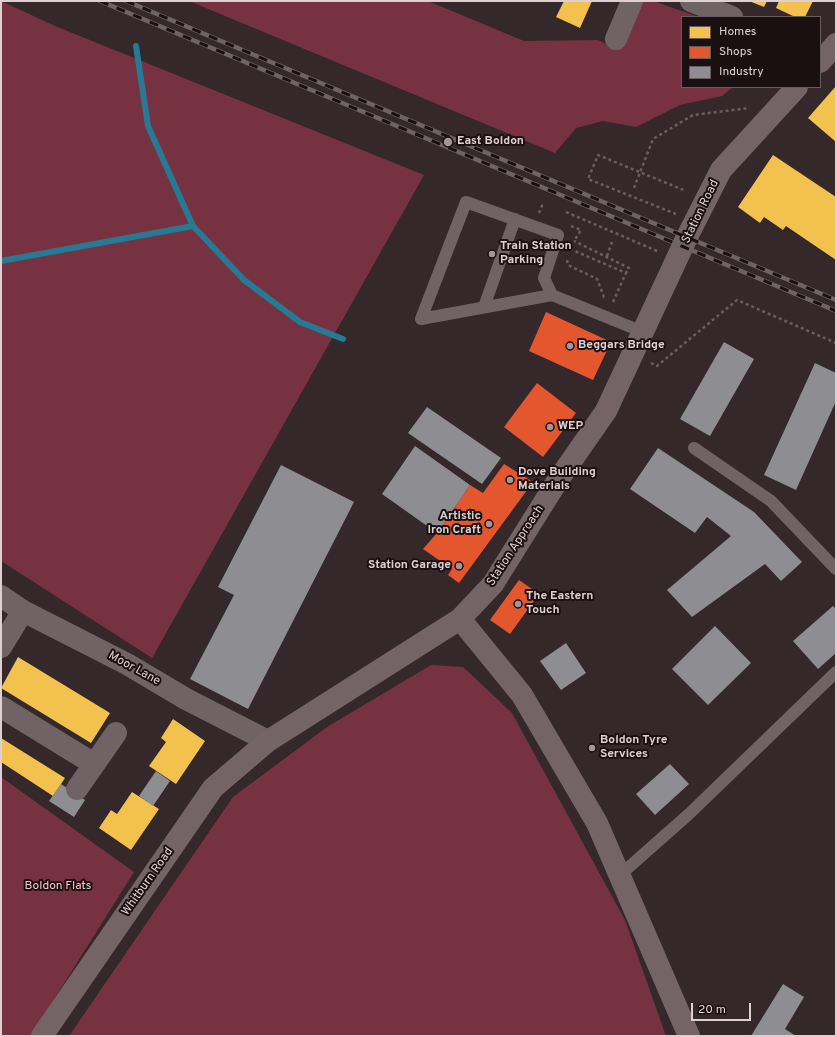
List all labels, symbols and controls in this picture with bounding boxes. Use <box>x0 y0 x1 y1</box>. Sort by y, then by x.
legend <box>681 16 821 88</box>
text: Homes <box>719 24 756 40</box>
text: Shops <box>719 44 752 60</box>
text: Industry <box>719 64 764 80</box>
place label: East Boldon <box>457 135 524 149</box>
marker: East Boldon <box>442 136 454 148</box>
street label: Station Road <box>679 178 723 246</box>
place label: Train Station Parking <box>500 240 572 268</box>
marker: Train Station Parking <box>487 249 497 259</box>
place label: Beggars Bridge <box>578 339 665 353</box>
marker: Beggars Bridge <box>565 341 575 351</box>
place label: WEP <box>558 420 583 434</box>
marker: WEP <box>545 422 555 432</box>
place label: Dove Building Materials <box>518 466 596 494</box>
marker: Dove Building Materials <box>505 475 515 485</box>
street label: Station Approach <box>485 503 547 589</box>
place label: Artistic Iron Craft <box>427 510 481 538</box>
marker: Artistic Iron Craft <box>484 519 494 529</box>
place label: Station Garage <box>368 559 451 573</box>
marker: Station Garage <box>454 561 464 571</box>
place label: The Eastern Touch <box>526 590 593 618</box>
marker: The Eastern Touch <box>513 599 523 609</box>
street label: Moor Lane <box>105 649 163 689</box>
place label: Boldon Tyre Services <box>600 734 667 762</box>
marker: Boldon Tyre Services <box>587 743 597 753</box>
street label: Whitburn Road <box>119 845 177 919</box>
park label: Boldon Flats <box>25 880 91 894</box>
scale bar <box>693 995 753 1021</box>
text: 20 m <box>698 1002 726 1018</box>

